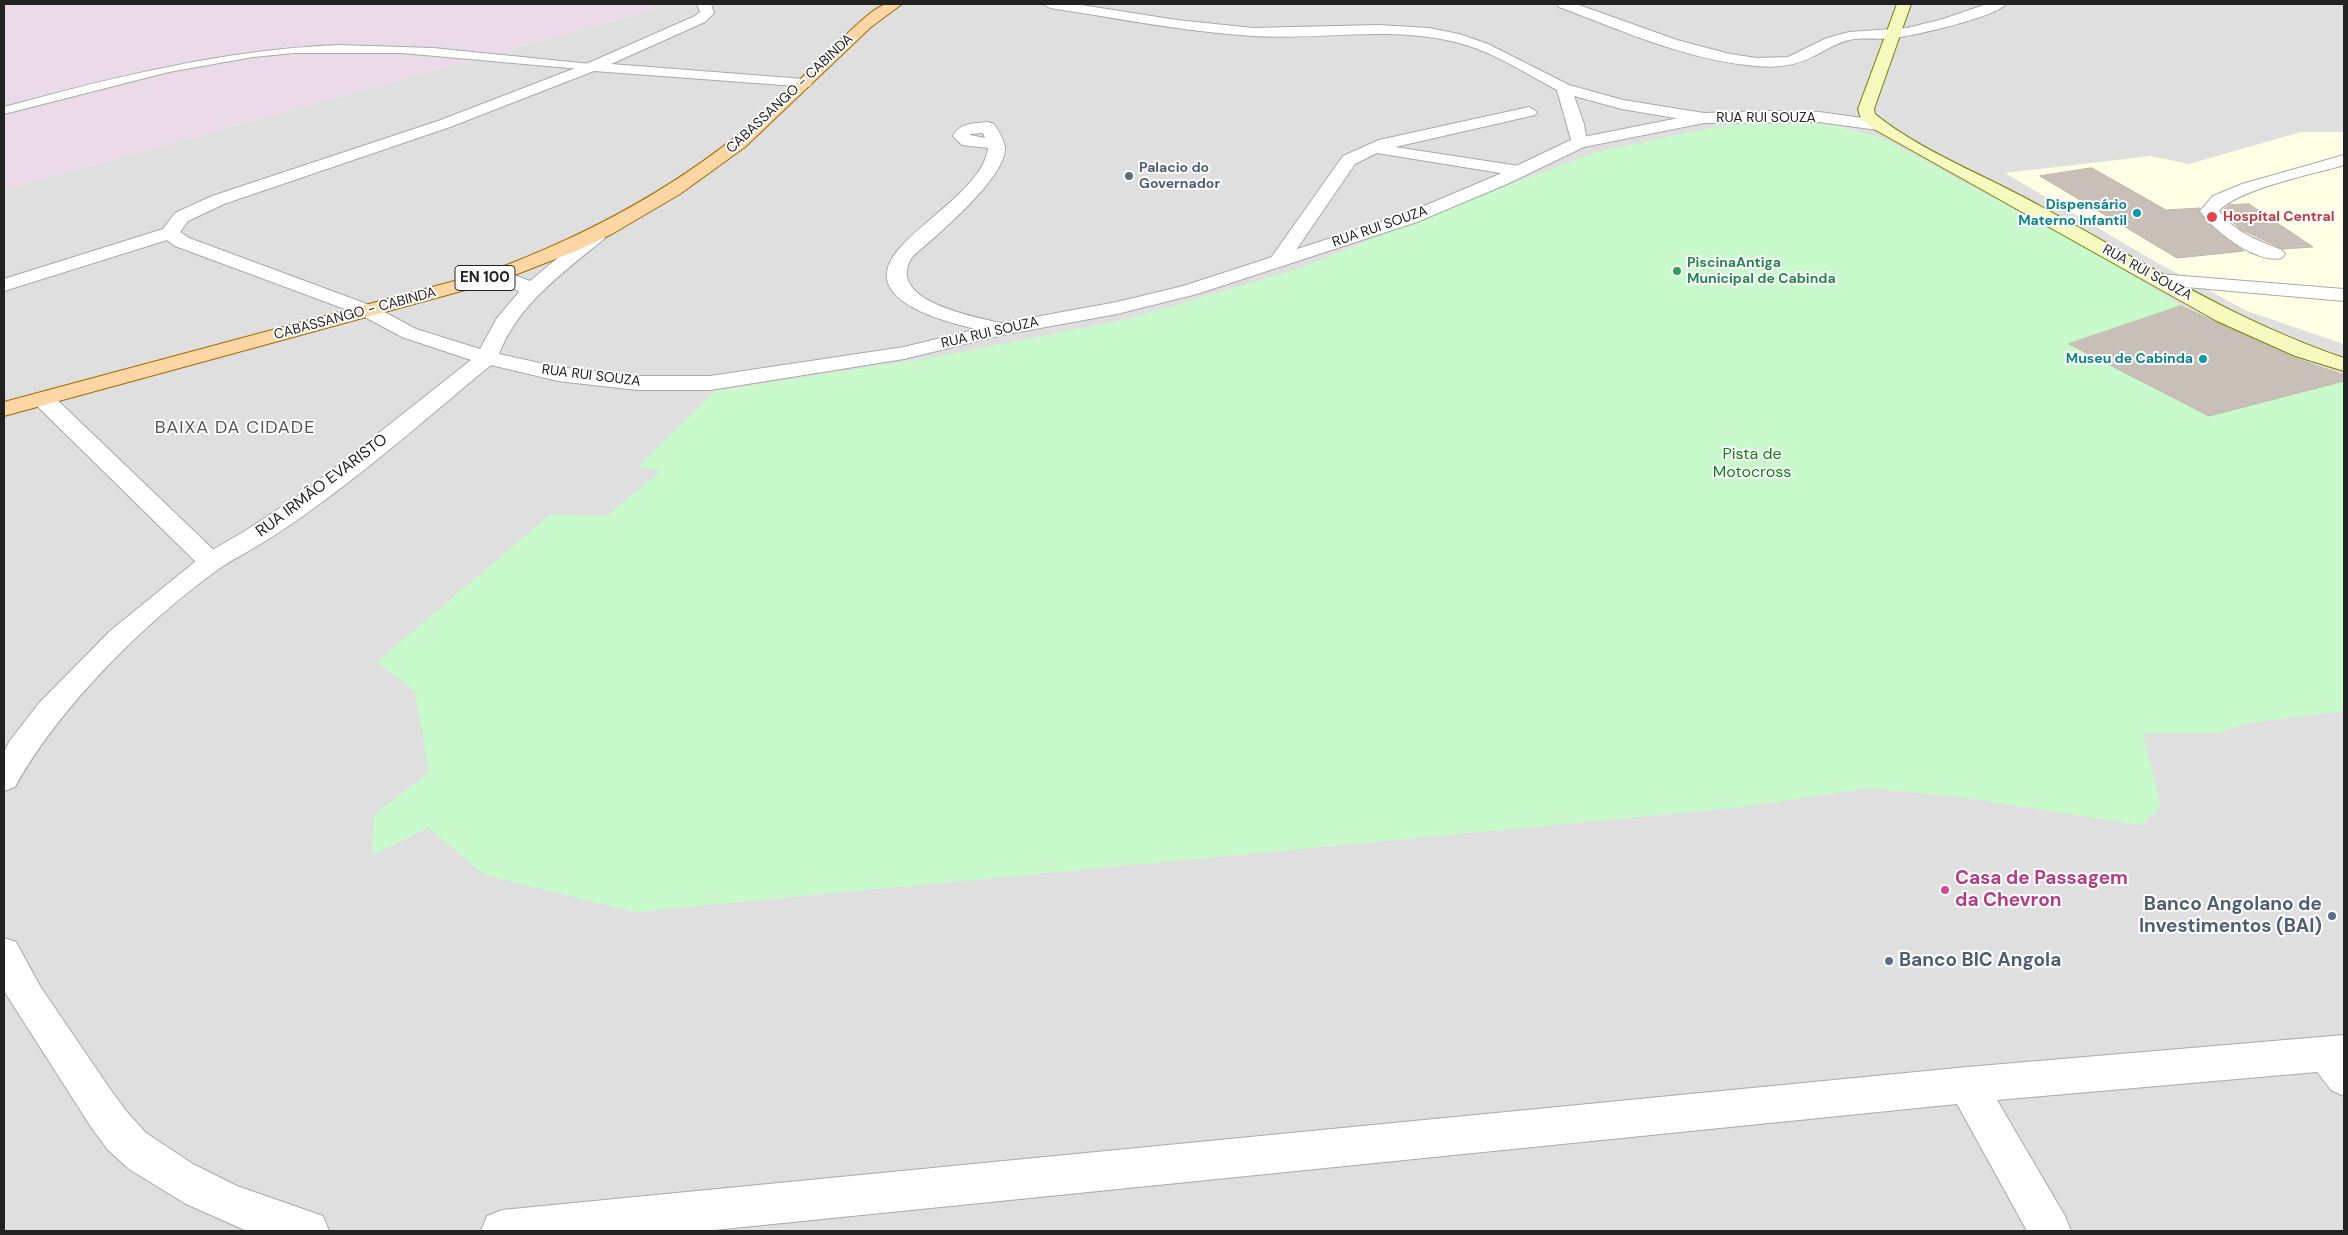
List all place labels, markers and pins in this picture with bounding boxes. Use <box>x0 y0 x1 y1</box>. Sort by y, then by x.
place label: Palacio do Governador <box>1139 160 1220 192</box>
marker: Palacio do Governador <box>1123 170 1135 182</box>
place label: Dispensário Materno Infantil <box>2018 197 2127 230</box>
marker: Dispensário Materno Infantil <box>2131 207 2143 219</box>
place label: Hospital Central <box>2223 209 2334 225</box>
marker: Hospital Central <box>2205 210 2219 224</box>
place label: PiscinaAntiga Municipal de Cabinda <box>1687 255 1836 288</box>
marker: PiscinaAntiga Municipal de Cabinda <box>1671 265 1683 277</box>
place label: Museu de Cabinda <box>2066 351 2193 367</box>
marker: Museu de Cabinda <box>2197 353 2209 365</box>
place label: Casa de Passagem da Chevron <box>1955 868 2128 912</box>
marker: Casa de Passagem da Chevron <box>1939 884 1951 896</box>
place label: Banco Angolano de Investimentos (BAI) <box>2139 894 2322 938</box>
marker: Banco Angolano de Investimentos (BAI) <box>2326 910 2338 922</box>
place label: Banco BIC Angola <box>1899 950 2061 972</box>
marker: Banco BIC Angola <box>1883 955 1895 967</box>

